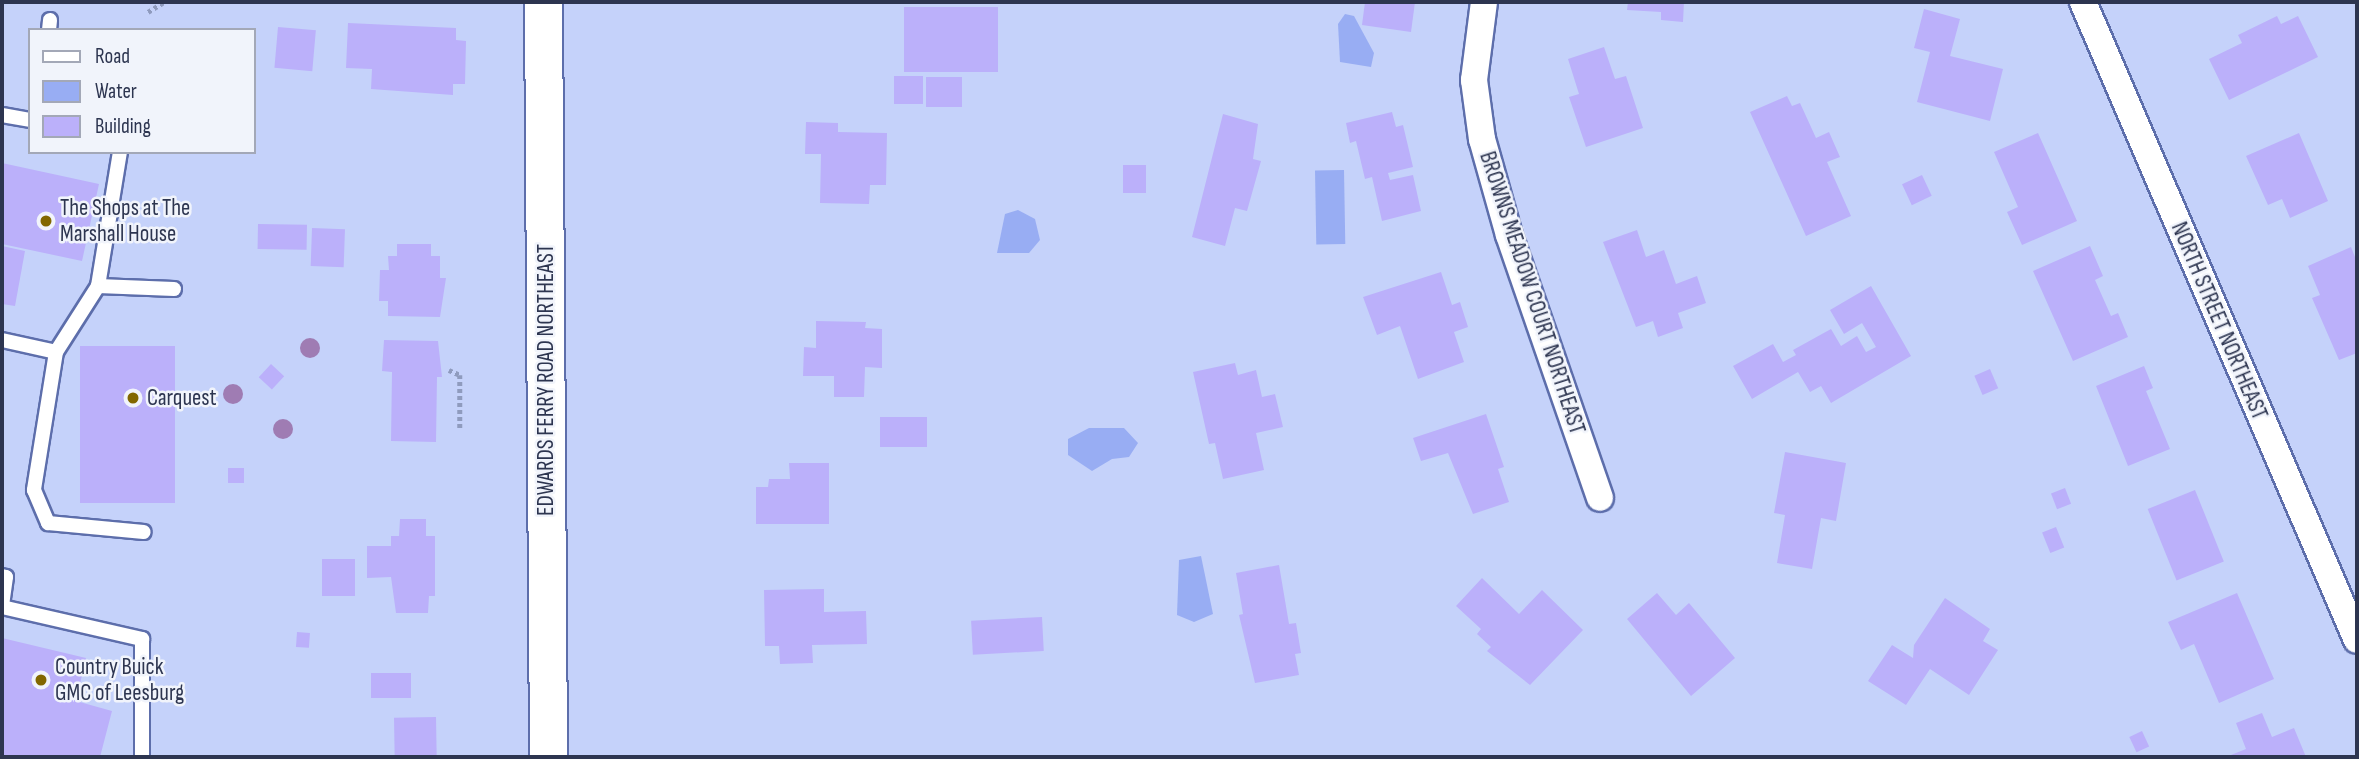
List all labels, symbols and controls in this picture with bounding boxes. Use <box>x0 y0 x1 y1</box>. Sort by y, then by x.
legend <box>28 28 256 154</box>
text: Road <box>95 44 130 69</box>
text: Water <box>95 79 137 104</box>
text: Building <box>95 114 151 139</box>
street label: BROWNS MEADOW COURT NORTHEAST <box>1473 148 1591 438</box>
place label: The Shops at The Marshall House <box>60 194 190 248</box>
marker: The Shops at The Marshall House <box>38 213 54 229</box>
street label: NORTH STREET NORTHEAST <box>2165 218 2273 424</box>
street label: EDWARDS FERRY ROAD NORTHEAST <box>532 244 560 516</box>
place label: Carquest <box>147 384 217 412</box>
marker: Carquest <box>125 390 141 406</box>
place label: Country Buick GMC of Leesburg <box>55 653 184 707</box>
marker: Country Buick GMC of Leesburg <box>33 672 49 688</box>

